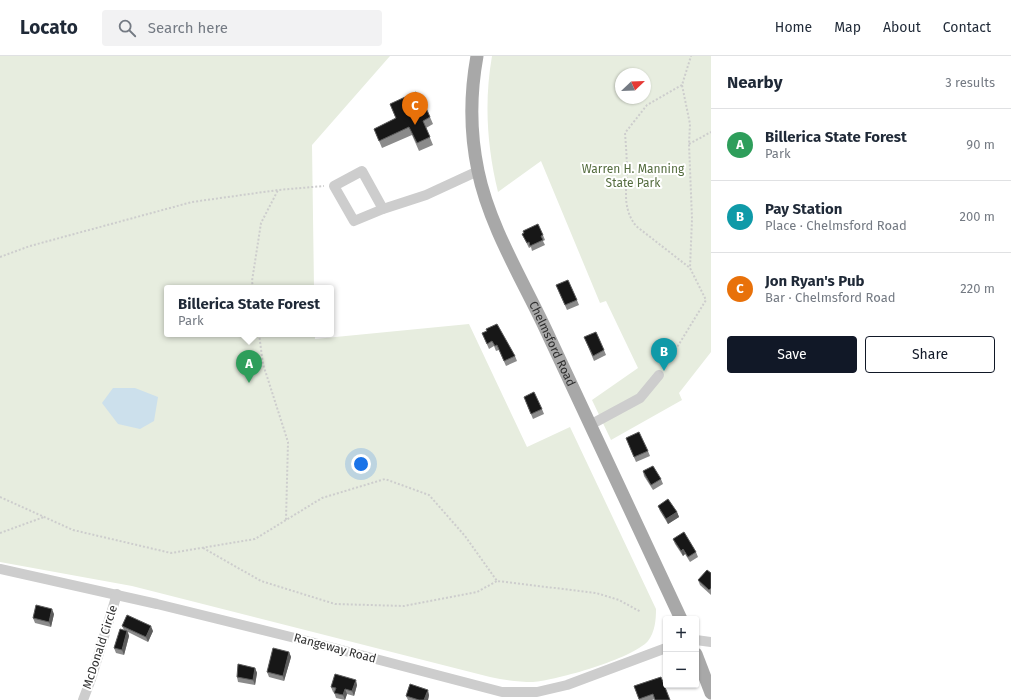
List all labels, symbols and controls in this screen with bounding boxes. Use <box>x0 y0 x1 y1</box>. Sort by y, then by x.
search box <box>102 10 382 46</box>
text: Locato <box>20 16 78 39</box>
icon: search <box>116 17 138 39</box>
text: Search here <box>148 19 228 37</box>
text: Home <box>775 19 812 36</box>
text: Map <box>834 19 861 36</box>
text: About <box>883 19 921 36</box>
text: Contact <box>943 19 991 36</box>
north arrow <box>615 68 651 104</box>
text: Nearby <box>727 72 782 93</box>
text: 3 results <box>945 75 995 90</box>
pin: C <box>402 92 428 125</box>
text: Billerica State Forest <box>765 128 907 146</box>
text: A <box>736 137 744 152</box>
text: 90 m <box>966 137 995 152</box>
text: Park <box>765 146 791 161</box>
park label: Warren H. Manning State Park <box>582 162 685 190</box>
text: Pay Station <box>765 200 842 218</box>
text: B <box>736 209 744 224</box>
text: 200 m <box>959 209 995 224</box>
text: Place · Chelmsford Road <box>765 218 907 233</box>
text: Jon Ryan's Pub <box>765 272 865 290</box>
text: C <box>736 281 744 296</box>
text: 220 m <box>960 281 995 296</box>
popup <box>164 285 334 337</box>
text: Bar · Chelmsford Road <box>765 290 896 305</box>
text: Billerica State Forest <box>178 295 320 313</box>
street label: Chelmsford Road <box>526 299 578 389</box>
text: Park <box>178 313 204 328</box>
button: Save <box>727 336 857 373</box>
button: Share <box>865 336 995 373</box>
pin: B <box>651 338 677 371</box>
pin: A <box>236 350 262 383</box>
your location <box>351 454 371 474</box>
street label: McDonald Circle <box>80 603 120 691</box>
map controls <box>663 616 699 688</box>
button: + <box>663 616 699 652</box>
street label: Rangeway Road <box>292 630 378 666</box>
button: − <box>663 652 699 688</box>

